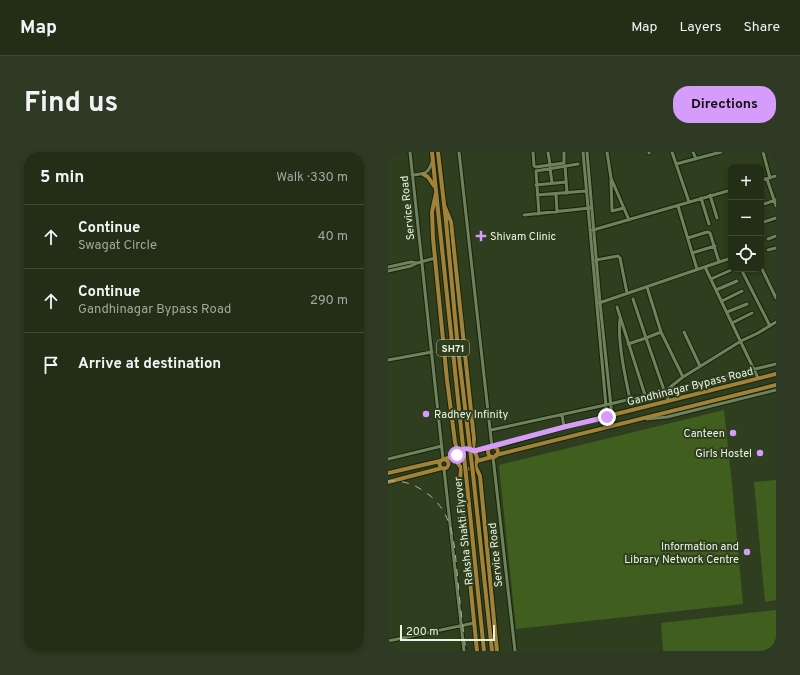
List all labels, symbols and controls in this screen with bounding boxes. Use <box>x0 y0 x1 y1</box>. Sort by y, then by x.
text: Map <box>20 16 57 40</box>
text: Map <box>631 19 657 36</box>
text: Layers <box>679 19 721 36</box>
text: Share <box>743 19 780 36</box>
text: Find us <box>24 86 118 122</box>
button: Directions <box>673 86 776 123</box>
map controls <box>728 164 764 272</box>
button: + <box>728 164 764 200</box>
text: 5 min <box>40 167 84 189</box>
text: Walk · 330 m <box>276 170 348 186</box>
street label: Service Road <box>398 175 418 241</box>
button: − <box>728 200 764 236</box>
text: Continue <box>78 219 140 238</box>
icon: ahead <box>40 226 62 248</box>
text: 40 m <box>318 229 348 245</box>
marker: Shivam Clinic <box>475 230 487 242</box>
place label: Shivam Clinic <box>490 230 556 244</box>
button: locate <box>728 236 764 272</box>
text: Swagat Circle <box>78 238 157 254</box>
text: Continue <box>78 283 140 302</box>
icon: ahead <box>40 290 62 312</box>
text: 290 m <box>310 293 348 309</box>
text: Gandhinagar Bypass Road <box>78 302 231 318</box>
road number: SH71 <box>437 340 469 356</box>
icon: arrive <box>40 354 62 376</box>
text: Arrive at destination <box>78 355 221 374</box>
street label: Gandhinagar Bypass Road <box>626 364 755 409</box>
place label: Radhey Infinity <box>434 408 508 422</box>
route end <box>598 408 616 426</box>
marker: Radhey Infinity <box>421 409 431 419</box>
place label: Canteen <box>684 427 725 441</box>
marker: Canteen <box>728 428 738 438</box>
route start <box>448 446 466 464</box>
place label: Girls Hostel <box>695 447 752 461</box>
marker: Girls Hostel <box>755 448 765 458</box>
street label: Raksha Shakti Flyover <box>451 475 477 586</box>
street label: Service Road <box>486 522 506 588</box>
place label: Information and Library Network Centre <box>624 540 739 567</box>
marker: Information and Library Network Centre <box>742 547 752 557</box>
scale bar <box>400 623 495 642</box>
text: 200 m <box>406 625 439 639</box>

